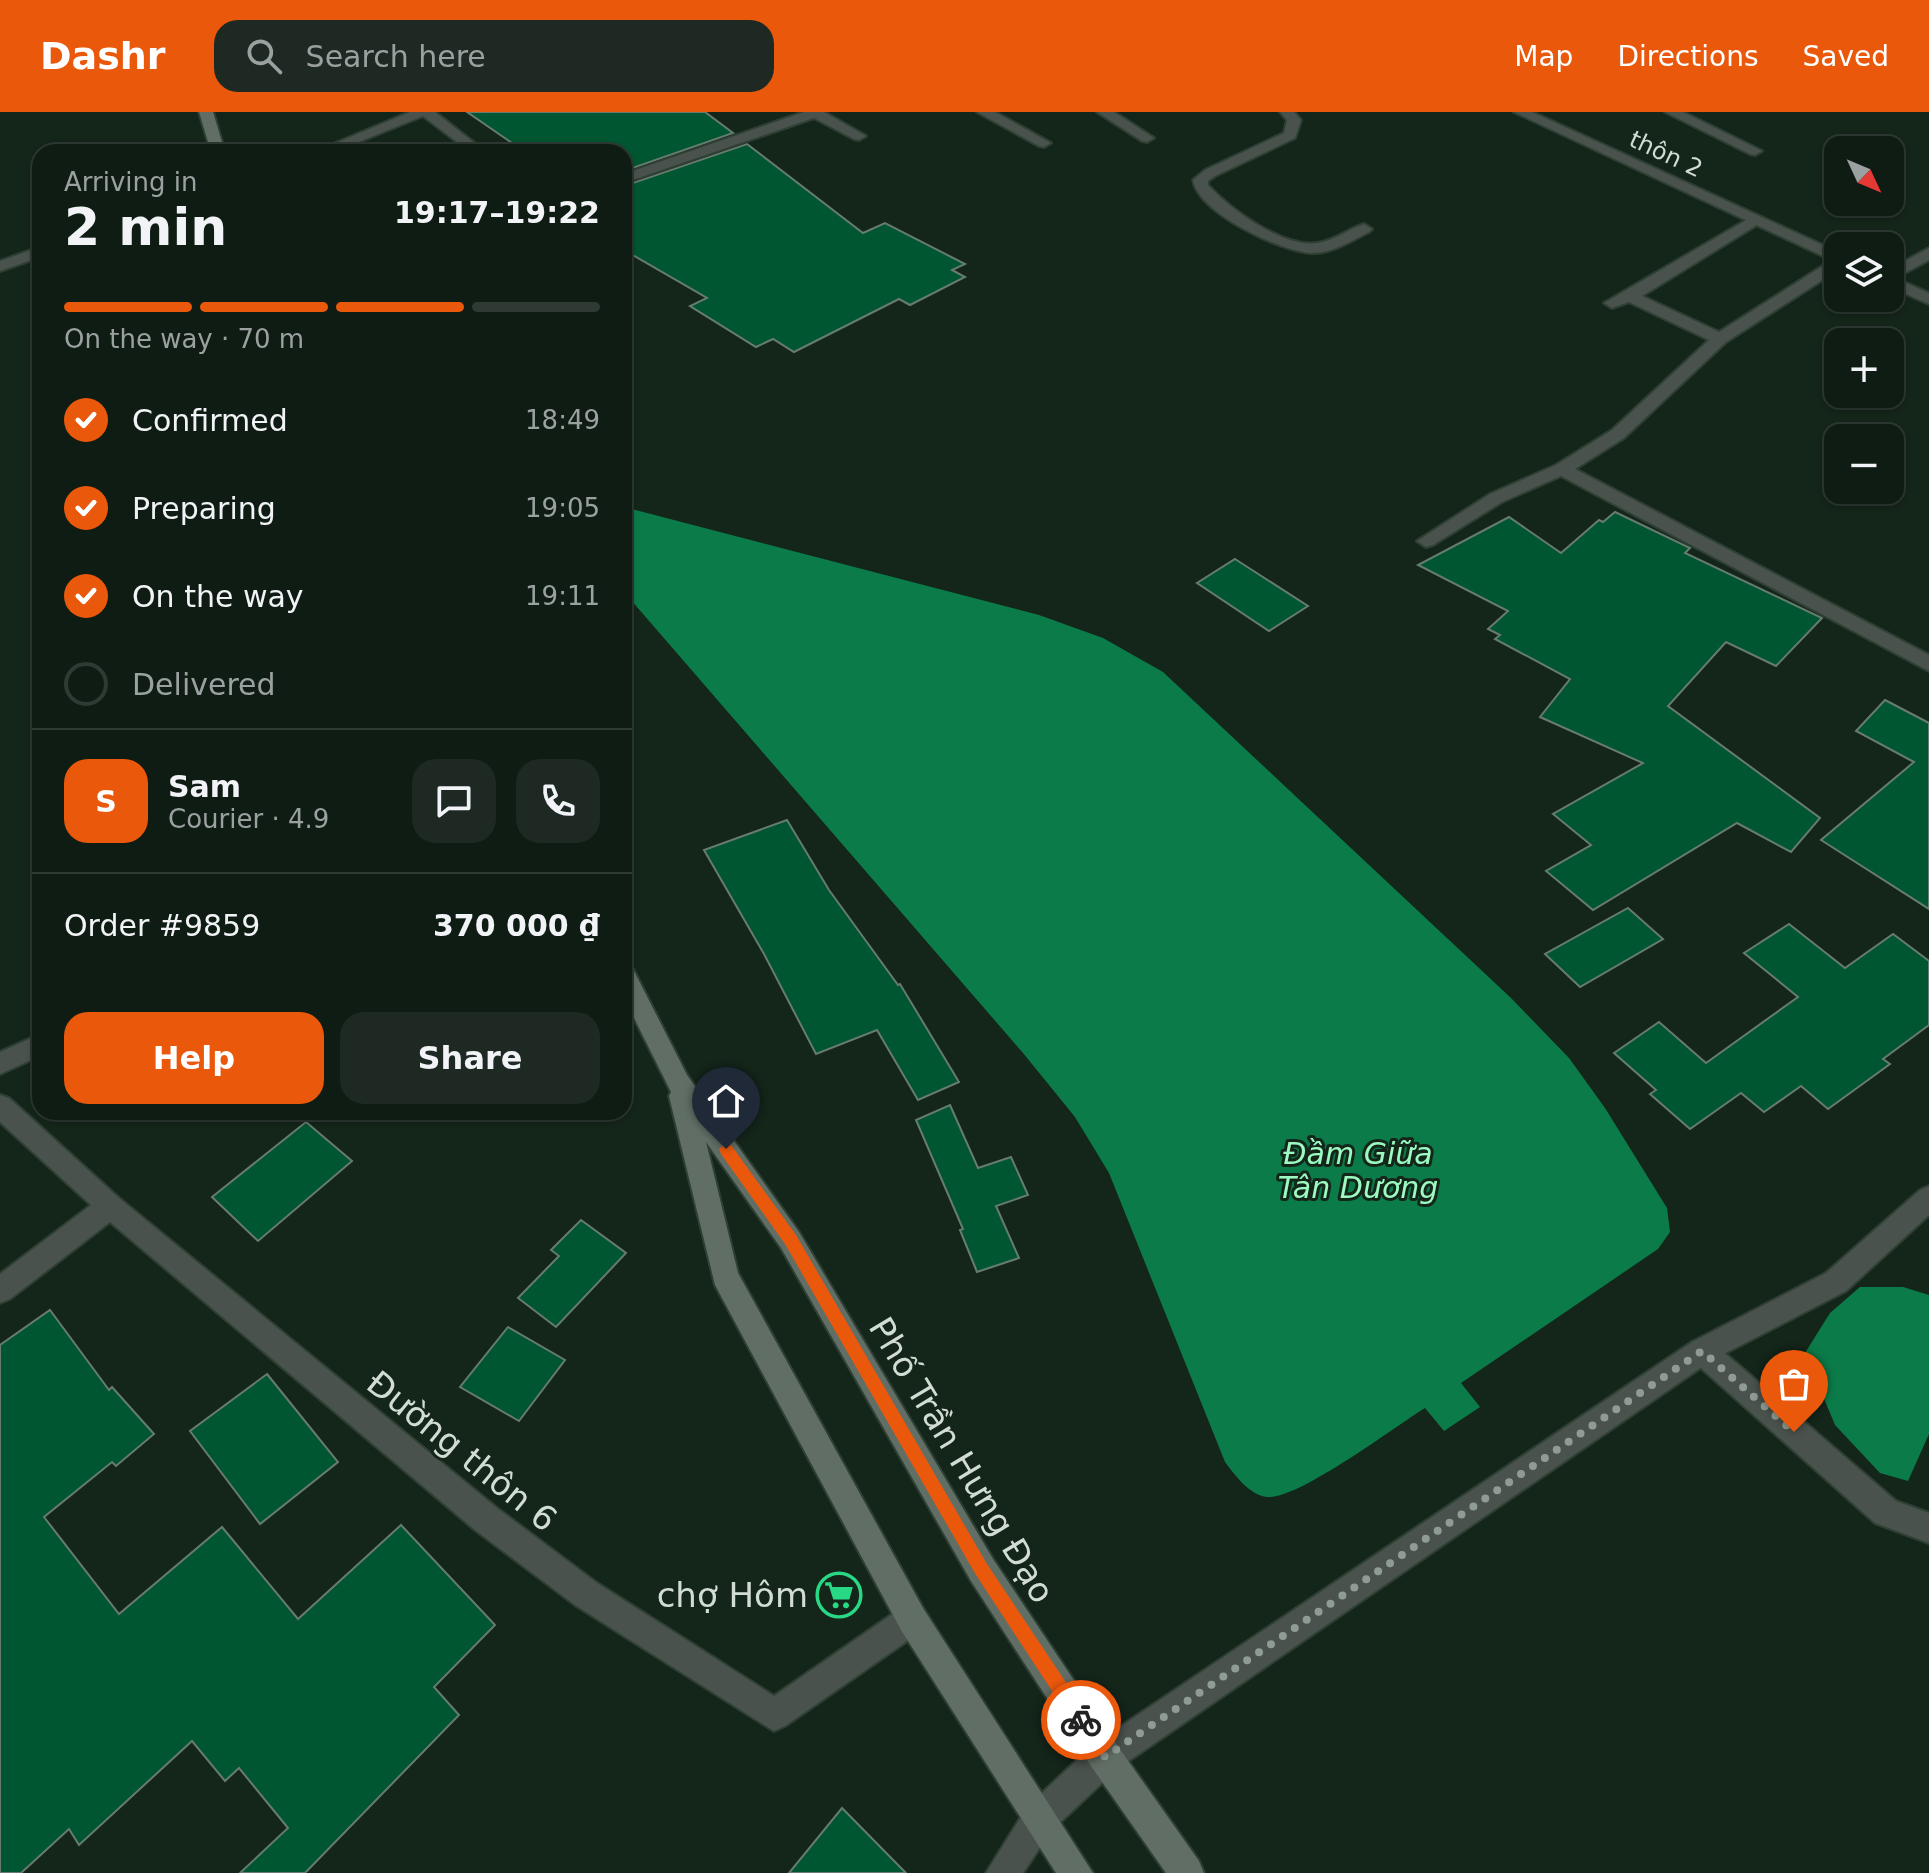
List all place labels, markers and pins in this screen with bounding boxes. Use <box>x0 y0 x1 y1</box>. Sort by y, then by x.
pin <box>692 1067 760 1149</box>
pin <box>1760 1350 1828 1432</box>
supermarket icon: chợ Hôm <box>815 1571 863 1619</box>
place label: chợ Hôm <box>657 1575 808 1615</box>

